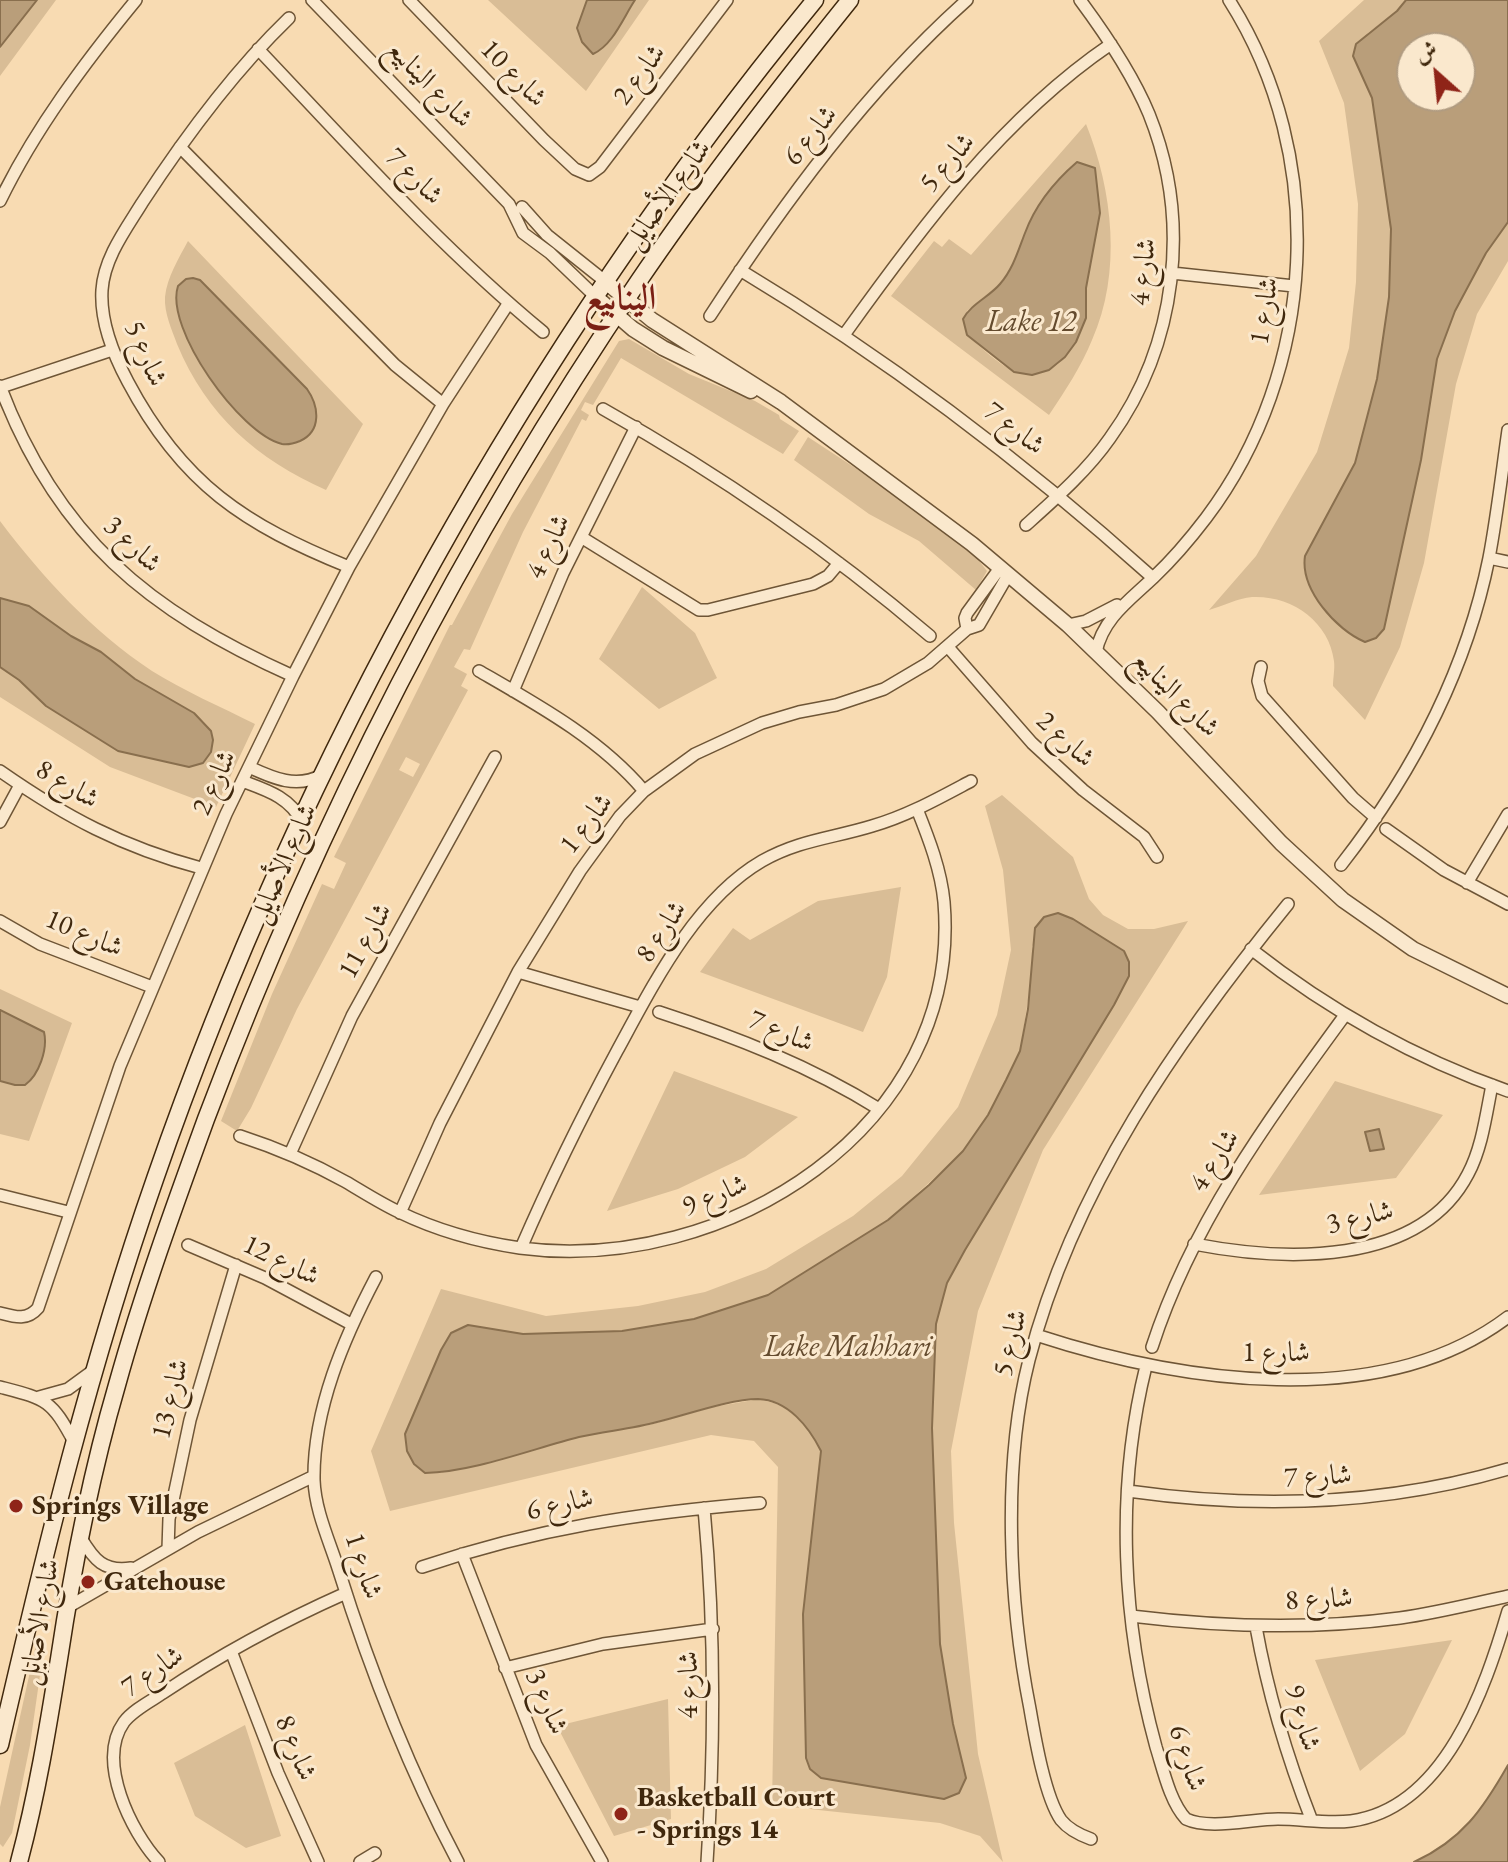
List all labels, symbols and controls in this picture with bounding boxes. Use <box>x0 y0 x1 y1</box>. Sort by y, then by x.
north arrow <box>1396 32 1476 112</box>
street label: شارع الينابيع <box>378 33 480 135</box>
street label: شارع 10 <box>473 33 553 115</box>
text: ش <box>1409 34 1442 70</box>
street label: شارع 2 <box>606 38 674 112</box>
street label: شارع 6 <box>777 99 845 173</box>
street label: شارع 5 <box>913 126 983 200</box>
street label: شارع الأصايل <box>617 134 719 256</box>
street label: شارع 7 <box>378 141 450 213</box>
street label: شارع 4 <box>1124 237 1164 307</box>
street label: شارع 1 <box>1243 275 1287 347</box>
district label: الينابيع <box>584 277 656 321</box>
water label: Lake 12 <box>986 305 1076 341</box>
street label: شارع 5 <box>116 316 174 392</box>
street label: شارع 7 <box>977 395 1051 463</box>
street label: شارع 3 <box>96 509 168 581</box>
street label: شارع 4 <box>519 509 579 585</box>
street label: شارع الينابيع <box>1124 643 1226 745</box>
street label: شارع 2 <box>1029 705 1101 775</box>
street label: شارع 2 <box>185 745 245 821</box>
street label: شارع 8 <box>29 753 105 817</box>
street label: شارع 1 <box>553 787 621 861</box>
street label: شارع الأصايل <box>243 799 325 929</box>
street label: شارع 8 <box>629 895 695 969</box>
street label: شارع 11 <box>332 897 400 985</box>
street label: شارع 10 <box>40 903 128 965</box>
street label: شارع 7 <box>743 1003 819 1061</box>
street label: شارع 4 <box>1182 1123 1248 1199</box>
street label: شارع 9 <box>677 1168 753 1224</box>
street label: شارع 3 <box>1323 1194 1397 1242</box>
street label: شارع 12 <box>237 1228 325 1294</box>
street label: شارع 5 <box>987 1306 1035 1380</box>
water label: Lake Mahhari <box>764 1330 932 1366</box>
street label: شارع 1 <box>1242 1336 1310 1370</box>
street label: شارع 13 <box>145 1356 197 1442</box>
street label: شارع 7 <box>1283 1458 1353 1496</box>
street label: شارع 6 <box>523 1482 597 1528</box>
place label: Springs Village <box>32 1489 209 1523</box>
marker: Springs Village <box>7 1497 25 1515</box>
street label: شارع 1 <box>337 1529 389 1603</box>
street label: شارع الأصايل <box>12 1556 68 1688</box>
place label: Gatehouse <box>104 1565 225 1599</box>
marker: Gatehouse <box>79 1573 97 1591</box>
street label: شارع 8 <box>1284 1581 1354 1619</box>
street label: شارع 7 <box>116 1639 190 1705</box>
street label: شارع 4 <box>672 1651 706 1719</box>
street label: شارع 3 <box>517 1664 575 1740</box>
street label: شارع 9 <box>1277 1681 1327 1755</box>
street label: شارع 8 <box>267 1710 323 1786</box>
street label: شارع 6 <box>1161 1721 1213 1795</box>
place label: Basketball Court - Springs 14 <box>637 1781 835 1847</box>
marker: Basketball Court - Springs 14 <box>612 1805 630 1823</box>

